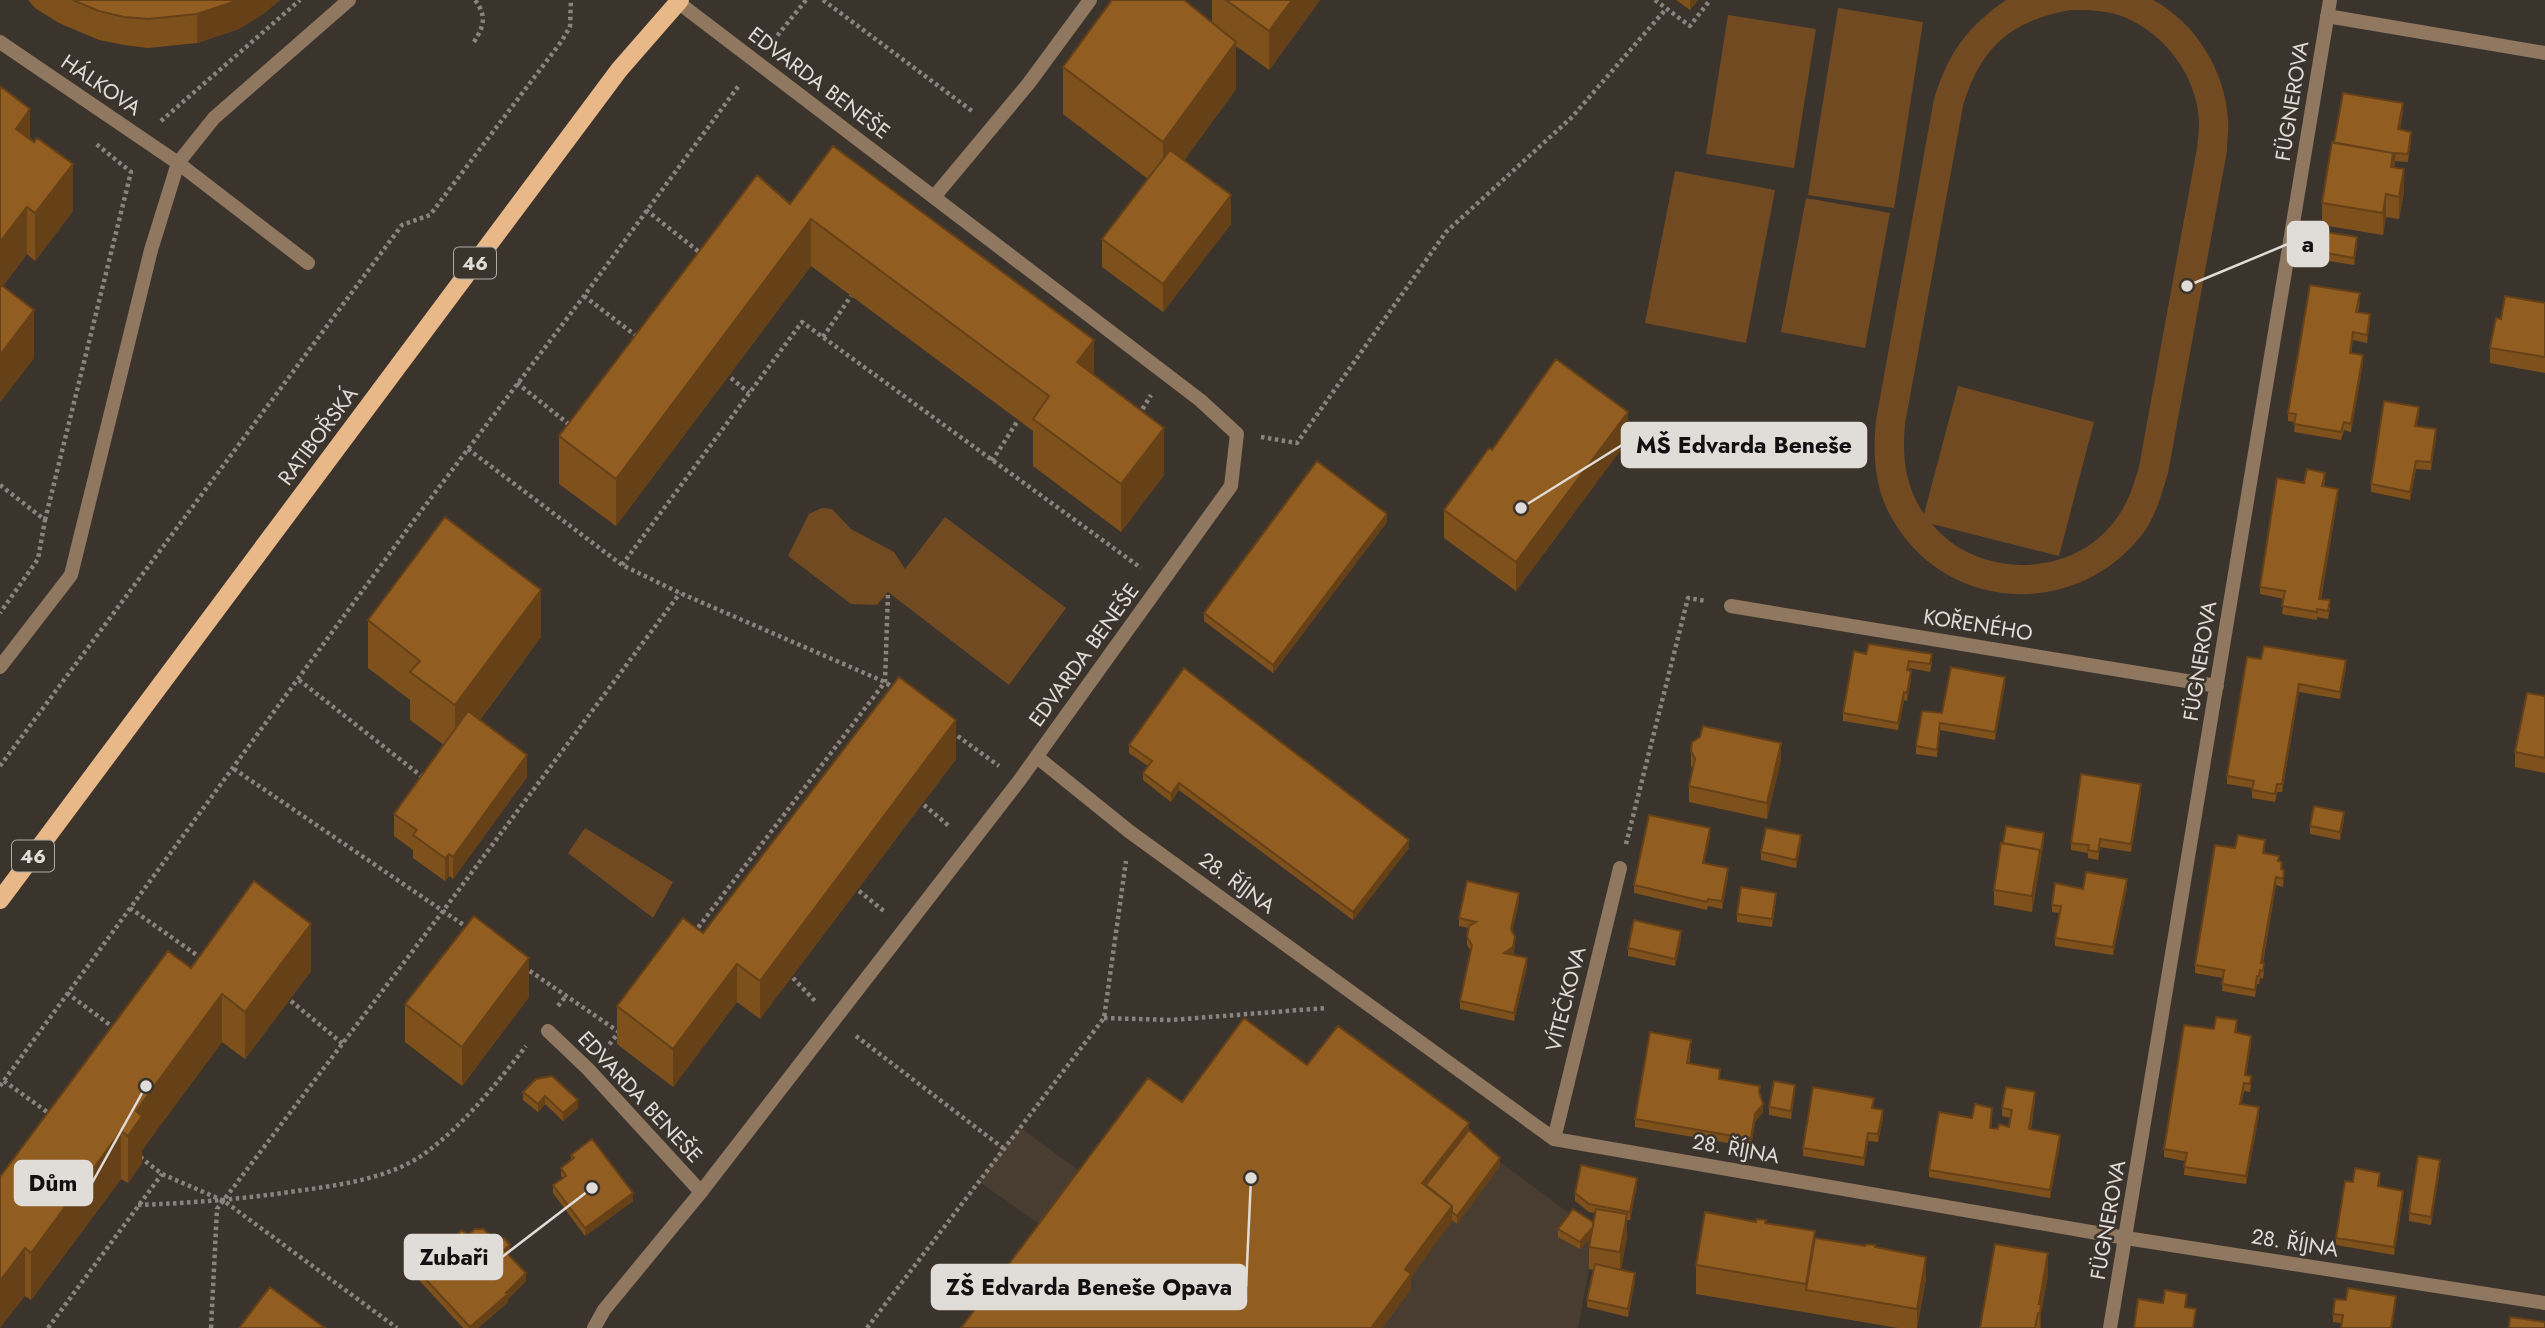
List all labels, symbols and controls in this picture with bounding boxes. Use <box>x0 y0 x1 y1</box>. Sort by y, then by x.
street label: EDVARDA BENEŠE <box>742 20 896 146</box>
street label: FÜGNEROVA <box>2268 39 2316 163</box>
street label: HÁLKOVA <box>55 47 147 123</box>
callout: a <box>2288 222 2328 266</box>
text: a <box>2302 227 2314 261</box>
road number: 46 <box>454 247 496 278</box>
street label: RATIBOŘSKÁ <box>271 380 365 491</box>
callout: MŠ Edvarda Beneše <box>1622 423 1866 467</box>
text: MŠ Edvarda Beneše <box>1636 428 1852 462</box>
street label: EDVARDA BENEŠE <box>1022 577 1146 733</box>
street label: FÜGNEROVA <box>2176 599 2224 723</box>
street label: KOŘENÉHO <box>1921 602 2035 648</box>
road number: 46 <box>12 841 54 872</box>
street label: 28. ŘÍJNA <box>1193 845 1281 921</box>
street label: VÍTEČKOVA <box>1538 943 1594 1055</box>
street label: EDVARDA BENEŠE <box>571 1024 709 1170</box>
street label: 28. ŘÍJNA <box>1690 1127 1782 1171</box>
street label: FÜGNEROVA <box>2083 1158 2133 1282</box>
callout: Dům <box>15 1161 92 1205</box>
text: Dům <box>29 1166 77 1200</box>
street label: 28. ŘÍJNA <box>2249 1221 2341 1265</box>
callout: Zubaři <box>405 1235 502 1279</box>
text: Zubaři <box>419 1240 489 1274</box>
callout: ZŠ Edvarda Beneše Opava <box>932 1265 1246 1309</box>
text: ZŠ Edvarda Beneše Opava <box>946 1270 1232 1304</box>

